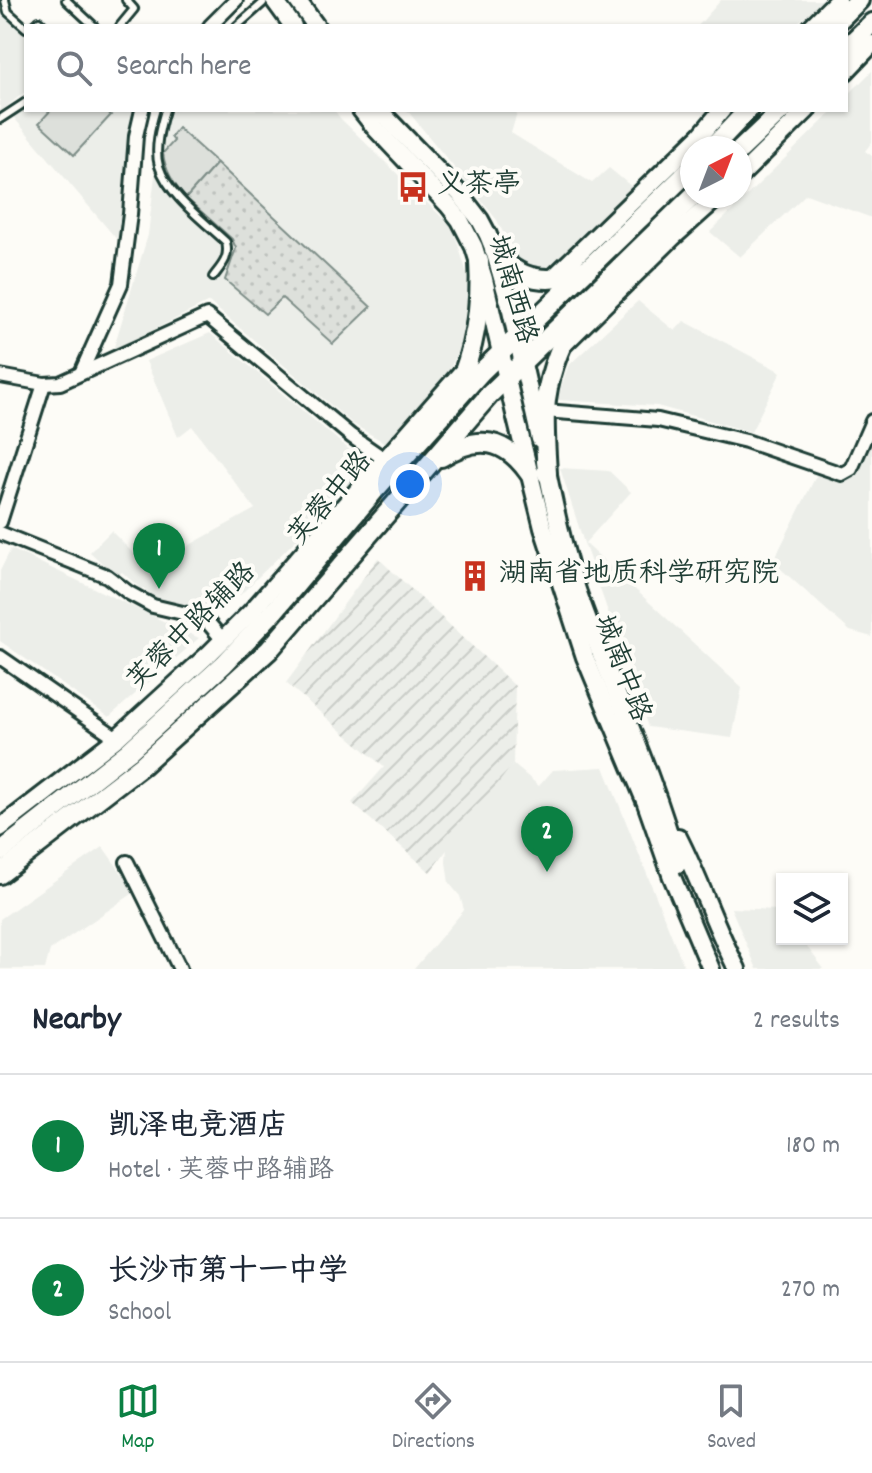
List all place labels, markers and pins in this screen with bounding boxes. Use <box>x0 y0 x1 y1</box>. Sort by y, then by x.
place label: 义茶亭 <box>437 167 521 207</box>
bus stop icon: 义茶亭 <box>396 170 430 204</box>
pin: 1 <box>133 523 185 589</box>
place label: 湖南省地质科学研究院 <box>499 556 779 596</box>
building icon: 湖南省地质科学研究院 <box>458 559 492 593</box>
pin: 2 <box>521 806 573 872</box>

